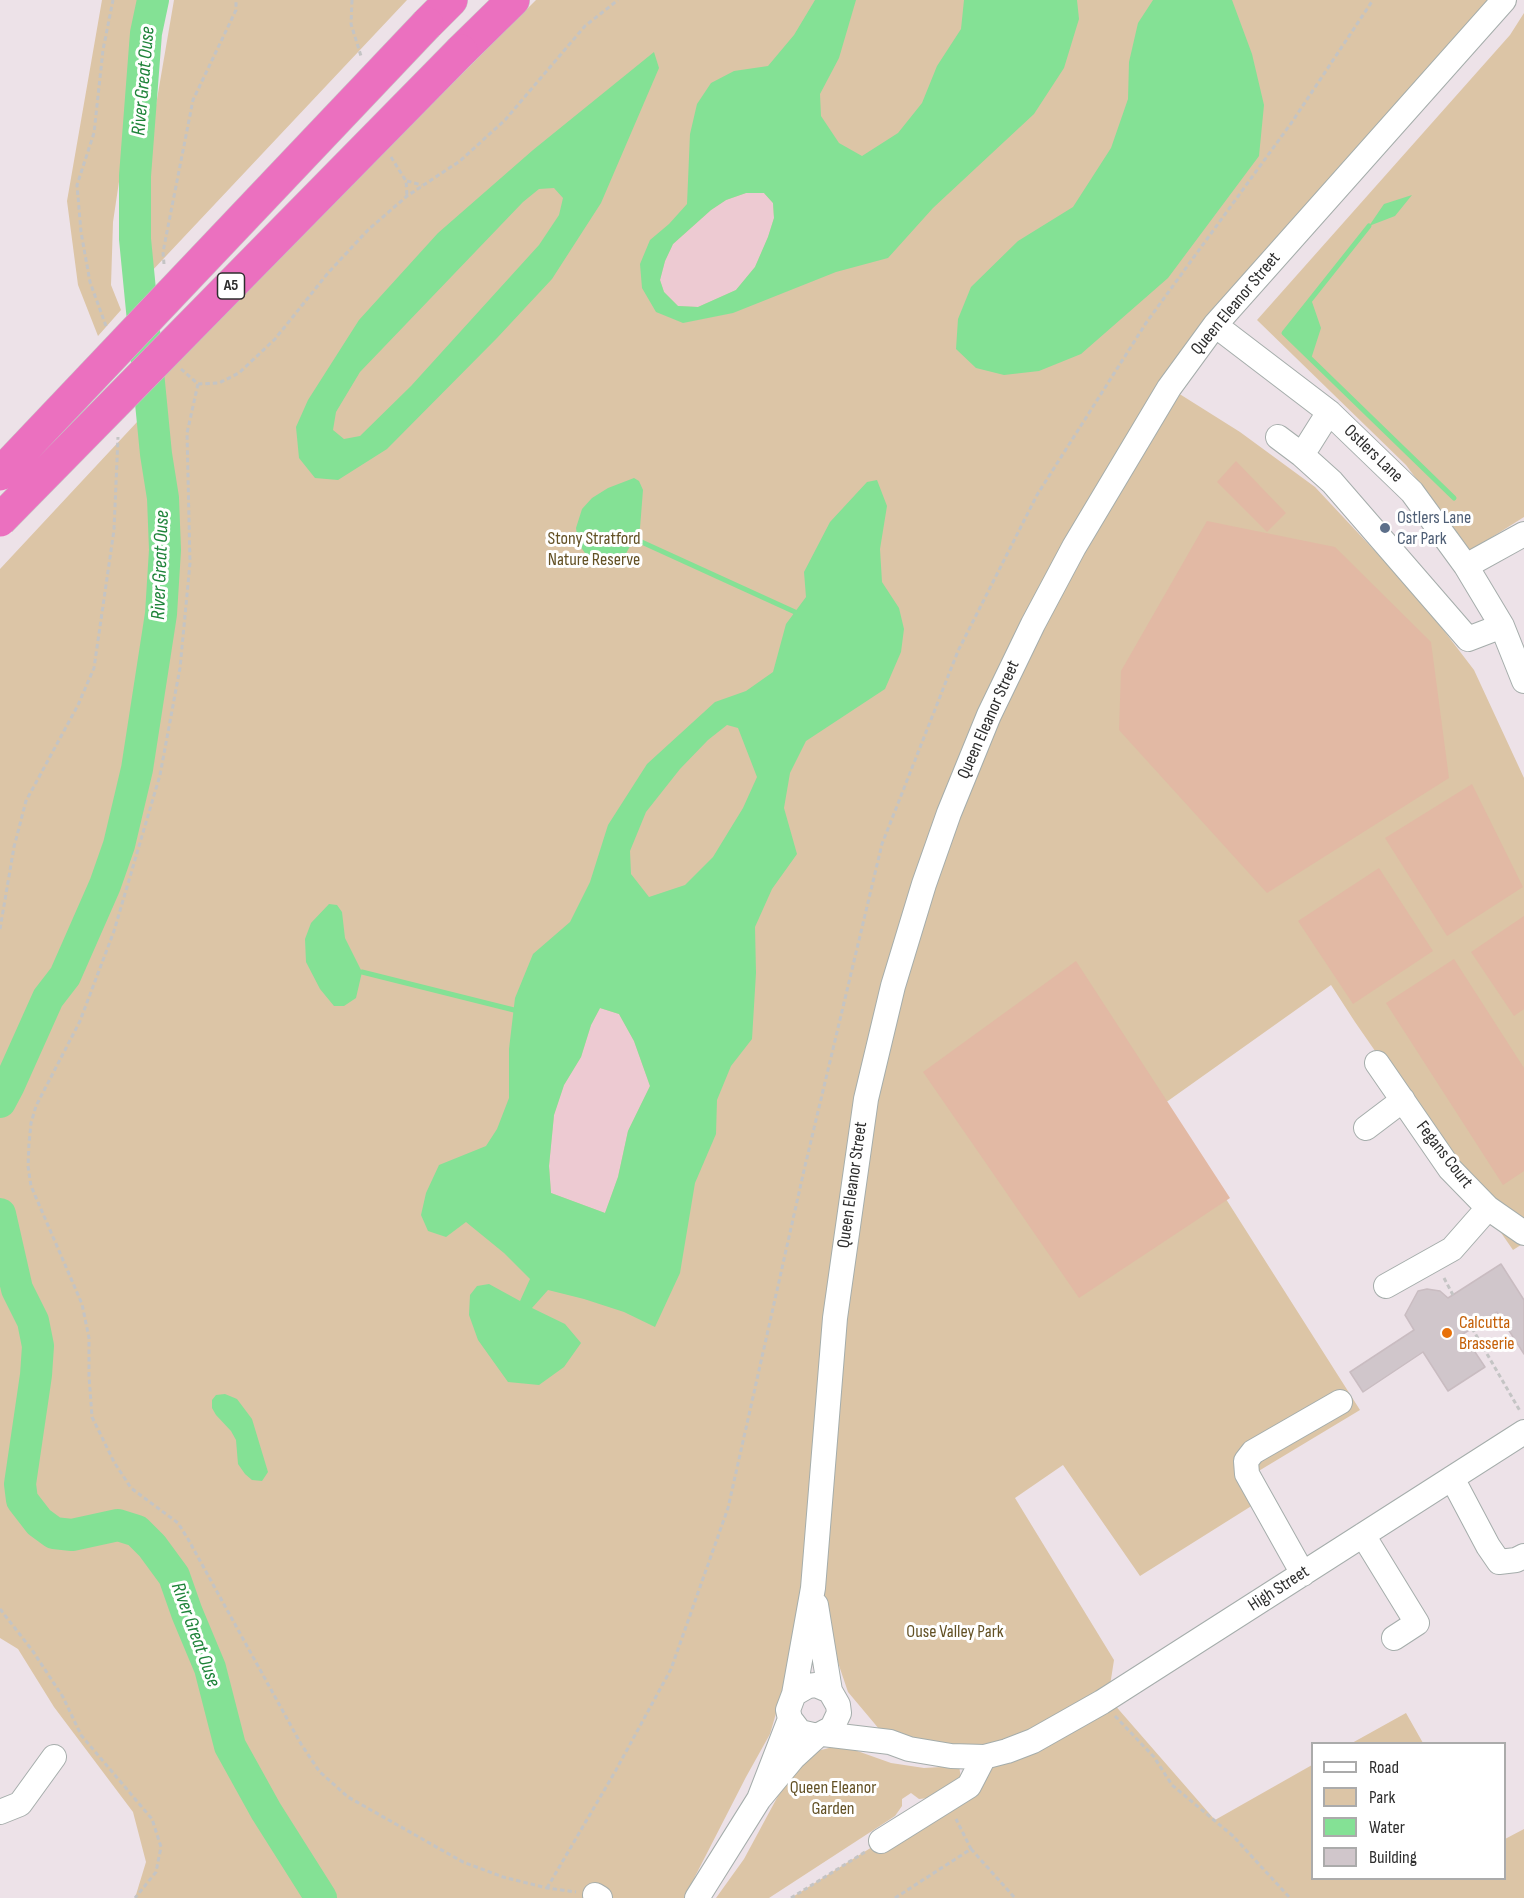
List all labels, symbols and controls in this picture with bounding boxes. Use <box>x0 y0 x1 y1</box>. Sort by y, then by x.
water label: River Great Ouse <box>127 25 161 137</box>
street label: Queen Eleanor Street <box>1187 248 1285 360</box>
road number: A5 <box>218 273 244 299</box>
street label: Ostlers Lane <box>1339 420 1407 488</box>
place label: Ostlers Lane Car Park <box>1397 507 1471 550</box>
water label: River Great Ouse <box>147 510 175 620</box>
marker: Ostlers Lane Car Park <box>1378 521 1392 535</box>
park label: Stony Stratford Nature Reserve <box>547 528 641 570</box>
street label: Queen Eleanor Street <box>953 657 1025 783</box>
street label: Fegans Court <box>1411 1117 1477 1193</box>
street label: Queen Eleanor Street <box>833 1120 873 1250</box>
place label: Calcutta Brasserie <box>1459 1312 1515 1354</box>
marker: Calcutta Brasserie <box>1440 1326 1454 1340</box>
street label: High Street <box>1245 1561 1313 1617</box>
water label: River Great Ouse <box>165 1579 225 1691</box>
park label: Ouse Valley Park <box>906 1621 1004 1643</box>
legend <box>1311 1742 1506 1880</box>
text: Road <box>1369 1757 1399 1778</box>
park label: Queen Eleanor Garden <box>790 1777 876 1820</box>
text: Park <box>1369 1787 1395 1808</box>
text: Water <box>1369 1817 1405 1838</box>
text: Building <box>1369 1847 1417 1868</box>

